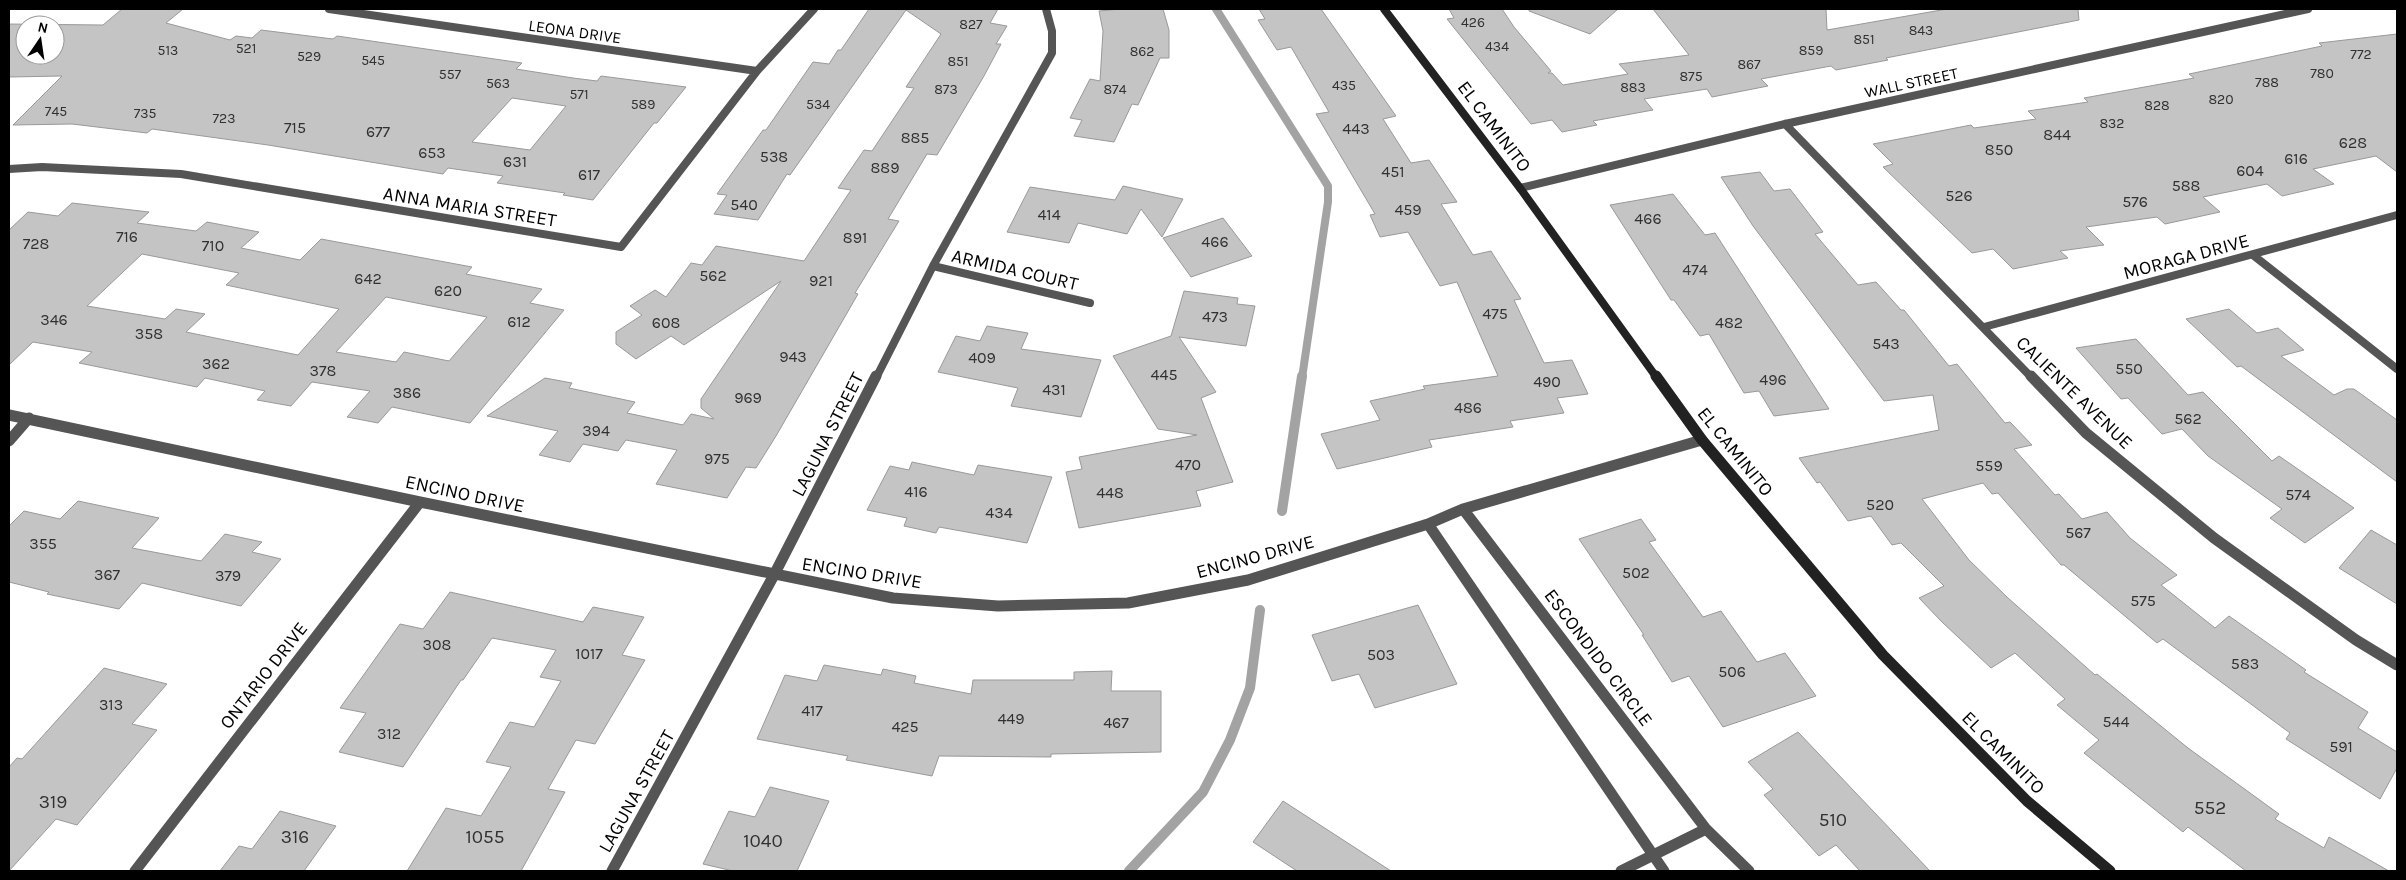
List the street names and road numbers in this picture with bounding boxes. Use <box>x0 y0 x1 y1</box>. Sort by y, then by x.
street label: LEONA DRIVE <box>527 16 623 47</box>
street label: WALL STREET <box>1863 63 1960 102</box>
street label: EL CAMINITO <box>1453 77 1536 176</box>
street label: ANNA MARIA STREET <box>382 182 559 232</box>
street label: MORAGA DRIVE <box>2121 230 2252 284</box>
street label: ARMIDA COURT <box>949 245 1081 295</box>
street label: CALIENTE AVENUE <box>2012 332 2137 454</box>
street label: LAGUNA STREET <box>787 368 869 500</box>
street label: EL CAMINITO <box>1693 403 1778 501</box>
street label: ENCINO DRIVE <box>403 471 526 517</box>
street label: ENCINO DRIVE <box>1194 531 1317 583</box>
street label: ENCINO DRIVE <box>800 553 923 593</box>
street label: ESCONDIDO CIRCLE <box>1539 585 1657 731</box>
street label: ONTARIO DRIVE <box>215 618 312 733</box>
street label: EL CAMINITO <box>1957 707 2049 799</box>
street label: LAGUNA STREET <box>594 726 680 856</box>

